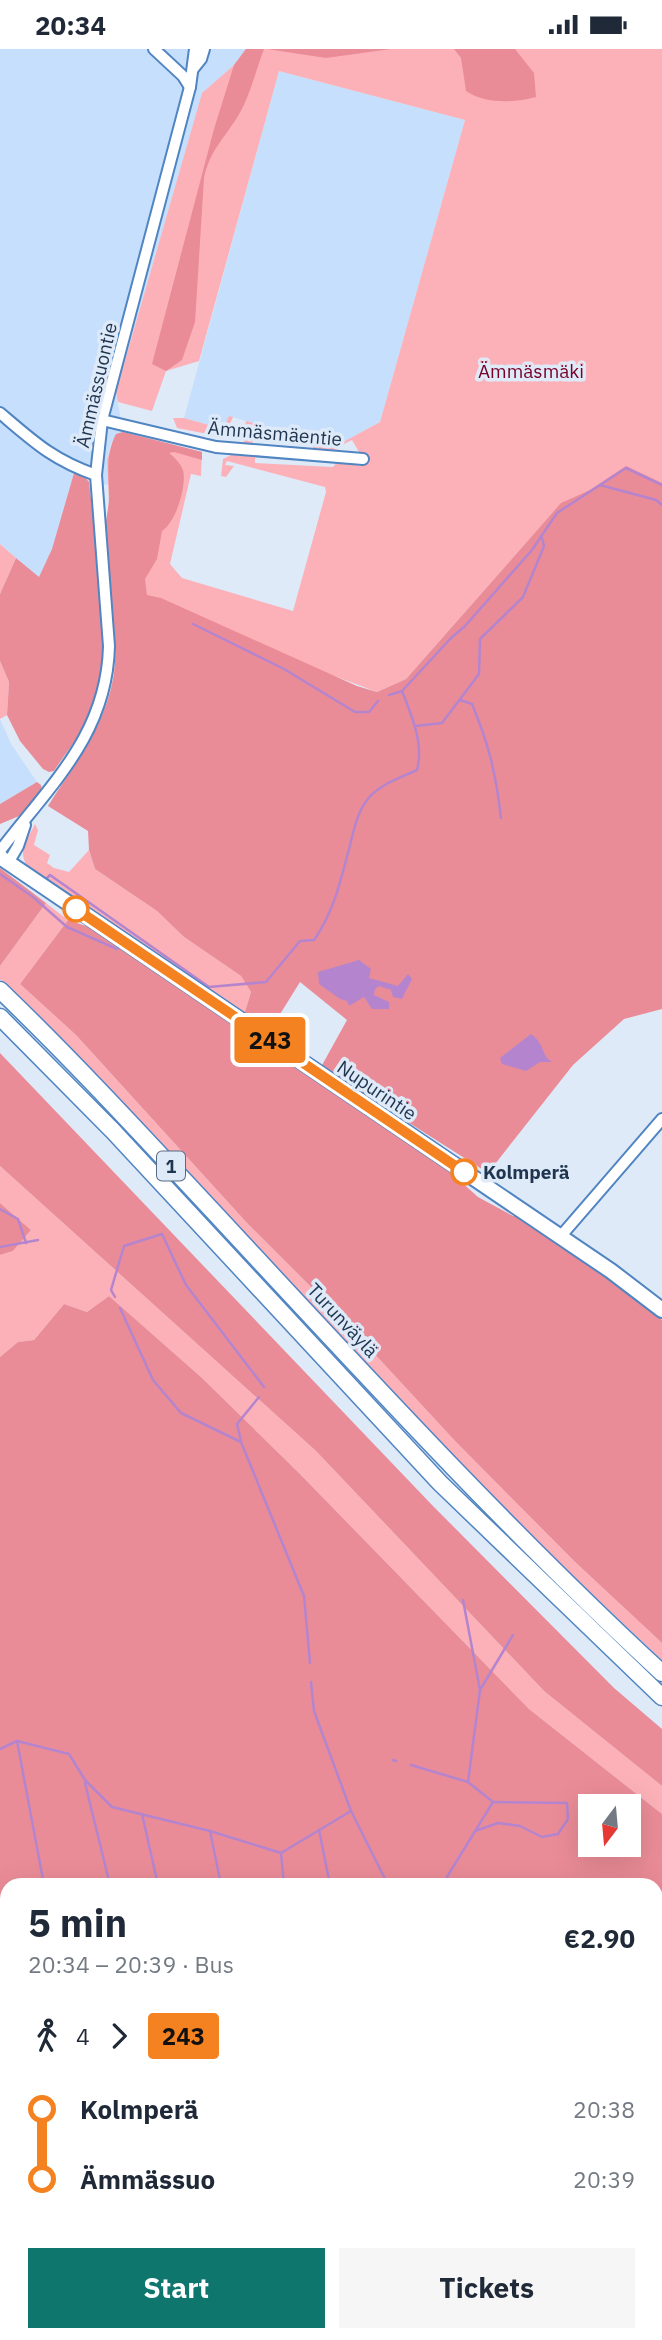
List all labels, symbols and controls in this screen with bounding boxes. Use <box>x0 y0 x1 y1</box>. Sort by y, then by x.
text: 20:34 <box>35 8 106 42</box>
street label: Ämmässuontie <box>70 320 122 450</box>
park label: Ämmäsmäki <box>478 359 584 383</box>
street label: Ämmäsmäentie <box>207 415 343 451</box>
unlabelled marker <box>63 896 89 922</box>
line badge: 243 <box>230 1017 310 1063</box>
text: 243 <box>248 1024 292 1056</box>
street label: Nupurintie <box>333 1055 421 1125</box>
road number: 1 <box>157 1151 185 1181</box>
marker: Kolmperä <box>451 1159 477 1185</box>
place label: Kolmperä <box>483 1160 570 1184</box>
street label: Turunväylä <box>302 1278 384 1362</box>
north arrow <box>578 1794 640 1857</box>
map controls <box>578 1794 641 1857</box>
text: 5 min <box>28 1898 127 1947</box>
text: €2.90 <box>564 1921 635 1955</box>
text: 20:34 – 20:39 · Bus <box>28 1949 234 1979</box>
icon: walk <box>28 2017 66 2055</box>
icon: forward <box>100 2017 138 2055</box>
text: 243 <box>162 2020 205 2052</box>
text: 4 <box>76 2021 90 2051</box>
text: Kolmperä <box>80 2092 199 2126</box>
text: 20:38 <box>573 2094 635 2124</box>
text: Ämmässuo <box>80 2162 215 2196</box>
text: 20:39 <box>573 2164 635 2194</box>
button: Start <box>28 2248 325 2328</box>
button: Tickets <box>339 2248 635 2328</box>

